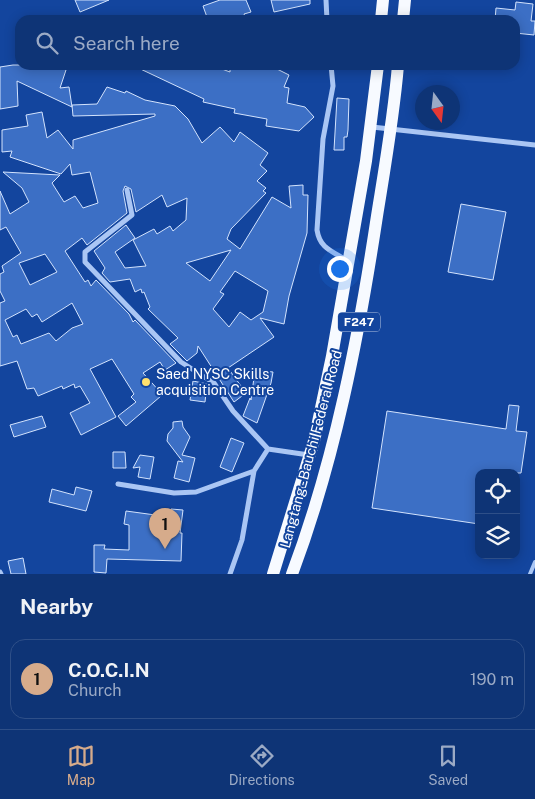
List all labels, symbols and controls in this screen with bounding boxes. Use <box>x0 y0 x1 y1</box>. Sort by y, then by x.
search box <box>15 15 520 70</box>
icon: search <box>33 29 61 57</box>
text: Search here <box>73 32 180 54</box>
north arrow <box>415 85 460 130</box>
your location <box>327 256 353 282</box>
road number: F247 <box>338 313 380 332</box>
street label: Langtang - Bauchi Federal Road <box>277 348 345 550</box>
place label: Saed NYSC Skills acquisition Centre <box>156 366 274 398</box>
marker: Saed NYSC Skills acquisition Centre <box>140 376 152 388</box>
map controls <box>475 469 520 559</box>
button: locate <box>475 469 520 514</box>
pin: 1 <box>149 508 181 549</box>
button: layers <box>475 514 520 559</box>
text: Nearby <box>20 594 93 619</box>
text: C.O.C.I.N <box>68 659 150 681</box>
text: 1 <box>34 670 40 689</box>
text: 190 m <box>470 670 514 689</box>
text: Church <box>68 681 122 700</box>
tab: Map <box>67 742 95 788</box>
tab: Directions <box>229 742 295 788</box>
tab: Saved <box>428 742 468 788</box>

